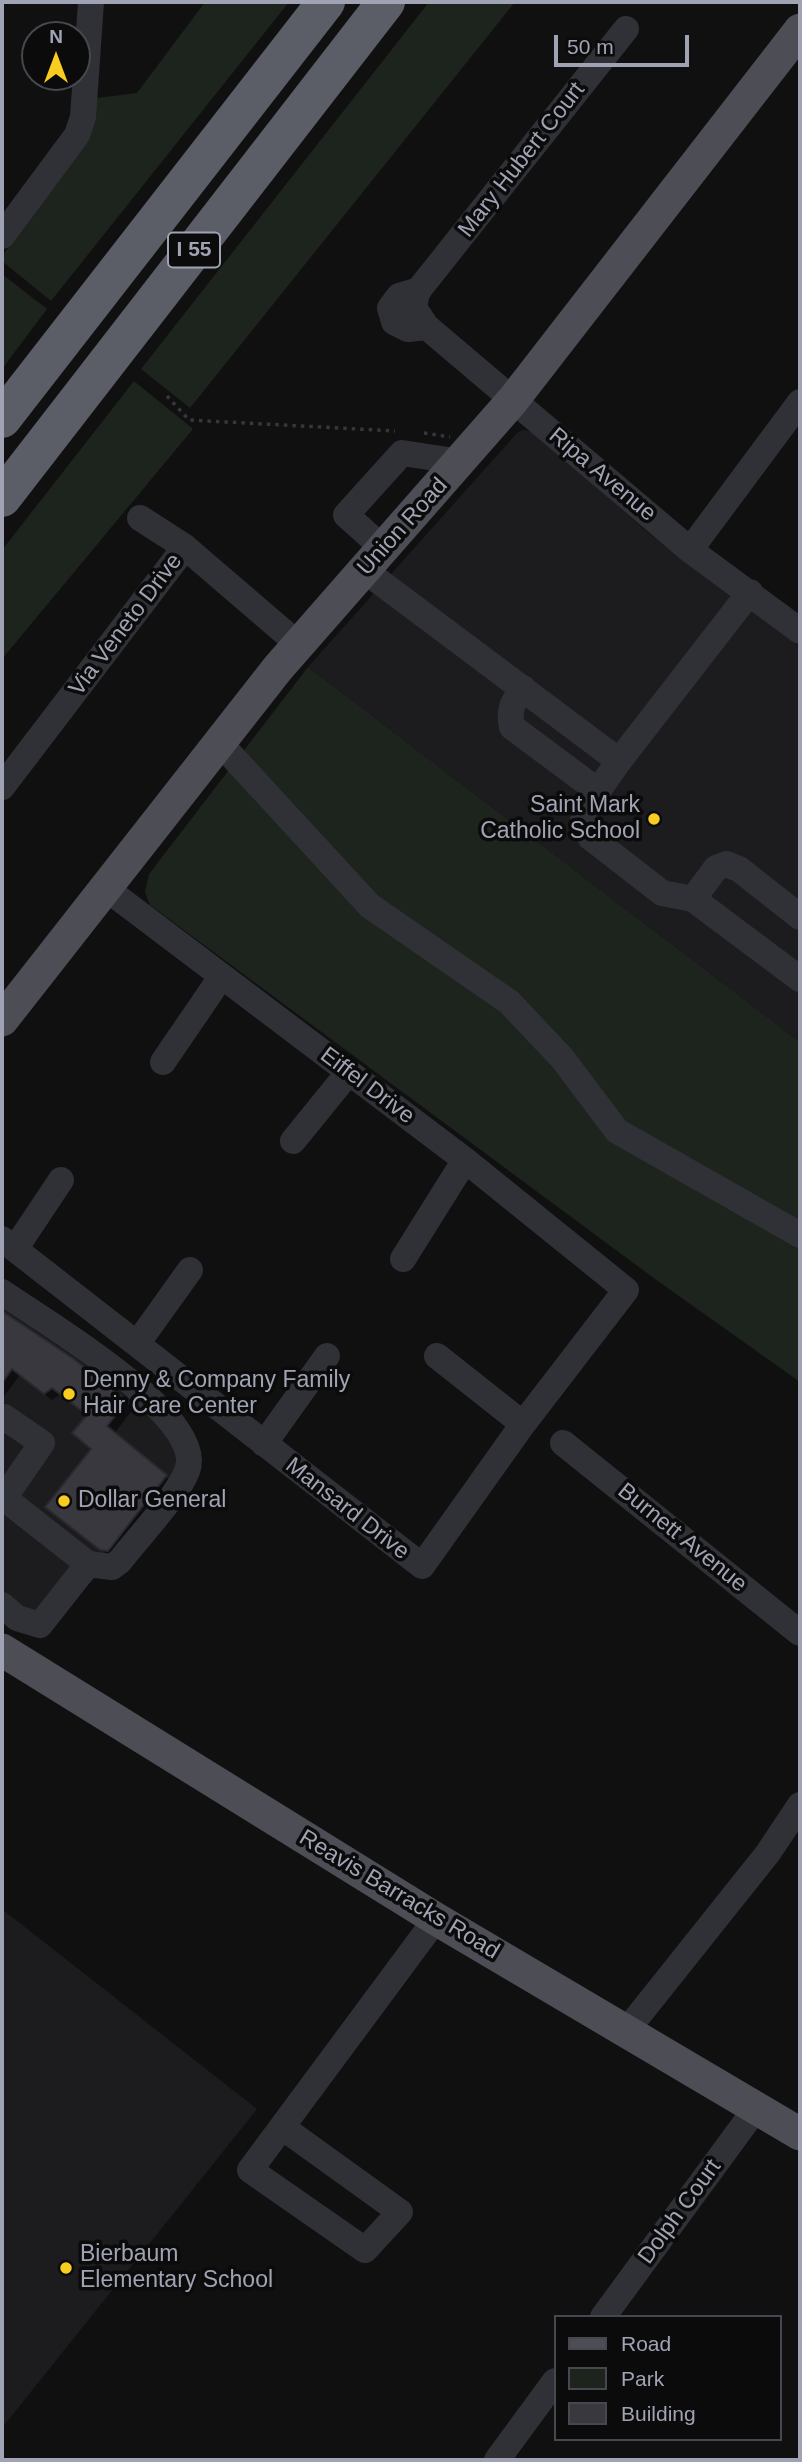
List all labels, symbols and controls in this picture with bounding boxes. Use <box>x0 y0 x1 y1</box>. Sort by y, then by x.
north arrow <box>21 21 91 91</box>
scale bar <box>557 21 692 65</box>
text: N <box>49 26 63 47</box>
text: 50 m <box>567 35 614 58</box>
street label: Mary Hubert Court <box>453 77 591 243</box>
road number: I 55 <box>168 232 220 268</box>
street label: Ripa Avenue <box>543 422 661 528</box>
street label: Union Road <box>352 473 454 581</box>
street label: Via Veneto Drive <box>64 548 188 702</box>
place label: Saint Mark Catholic School <box>480 792 640 846</box>
marker: Saint Mark Catholic School <box>646 811 662 827</box>
street label: Eiffel Drive <box>314 1042 420 1130</box>
place label: Denny & Company Family Hair Care Center <box>83 1367 350 1421</box>
marker: Denny & Company Family Hair Care Center <box>61 1386 77 1402</box>
street label: Mansard Drive <box>280 1452 414 1566</box>
street label: Burnett Avenue <box>612 1478 752 1598</box>
place label: Dollar General <box>78 1487 226 1515</box>
marker: Dollar General <box>56 1493 72 1509</box>
street label: Reavis Barracks Road <box>294 1824 504 1966</box>
street label: Dolph Court <box>633 2154 727 2270</box>
place label: Bierbaum Elementary School <box>80 2241 273 2295</box>
marker: Bierbaum Elementary School <box>58 2260 74 2276</box>
legend <box>554 2315 781 2441</box>
text: Road <box>621 2332 671 2355</box>
text: Park <box>621 2367 664 2390</box>
text: Building <box>621 2402 696 2425</box>

